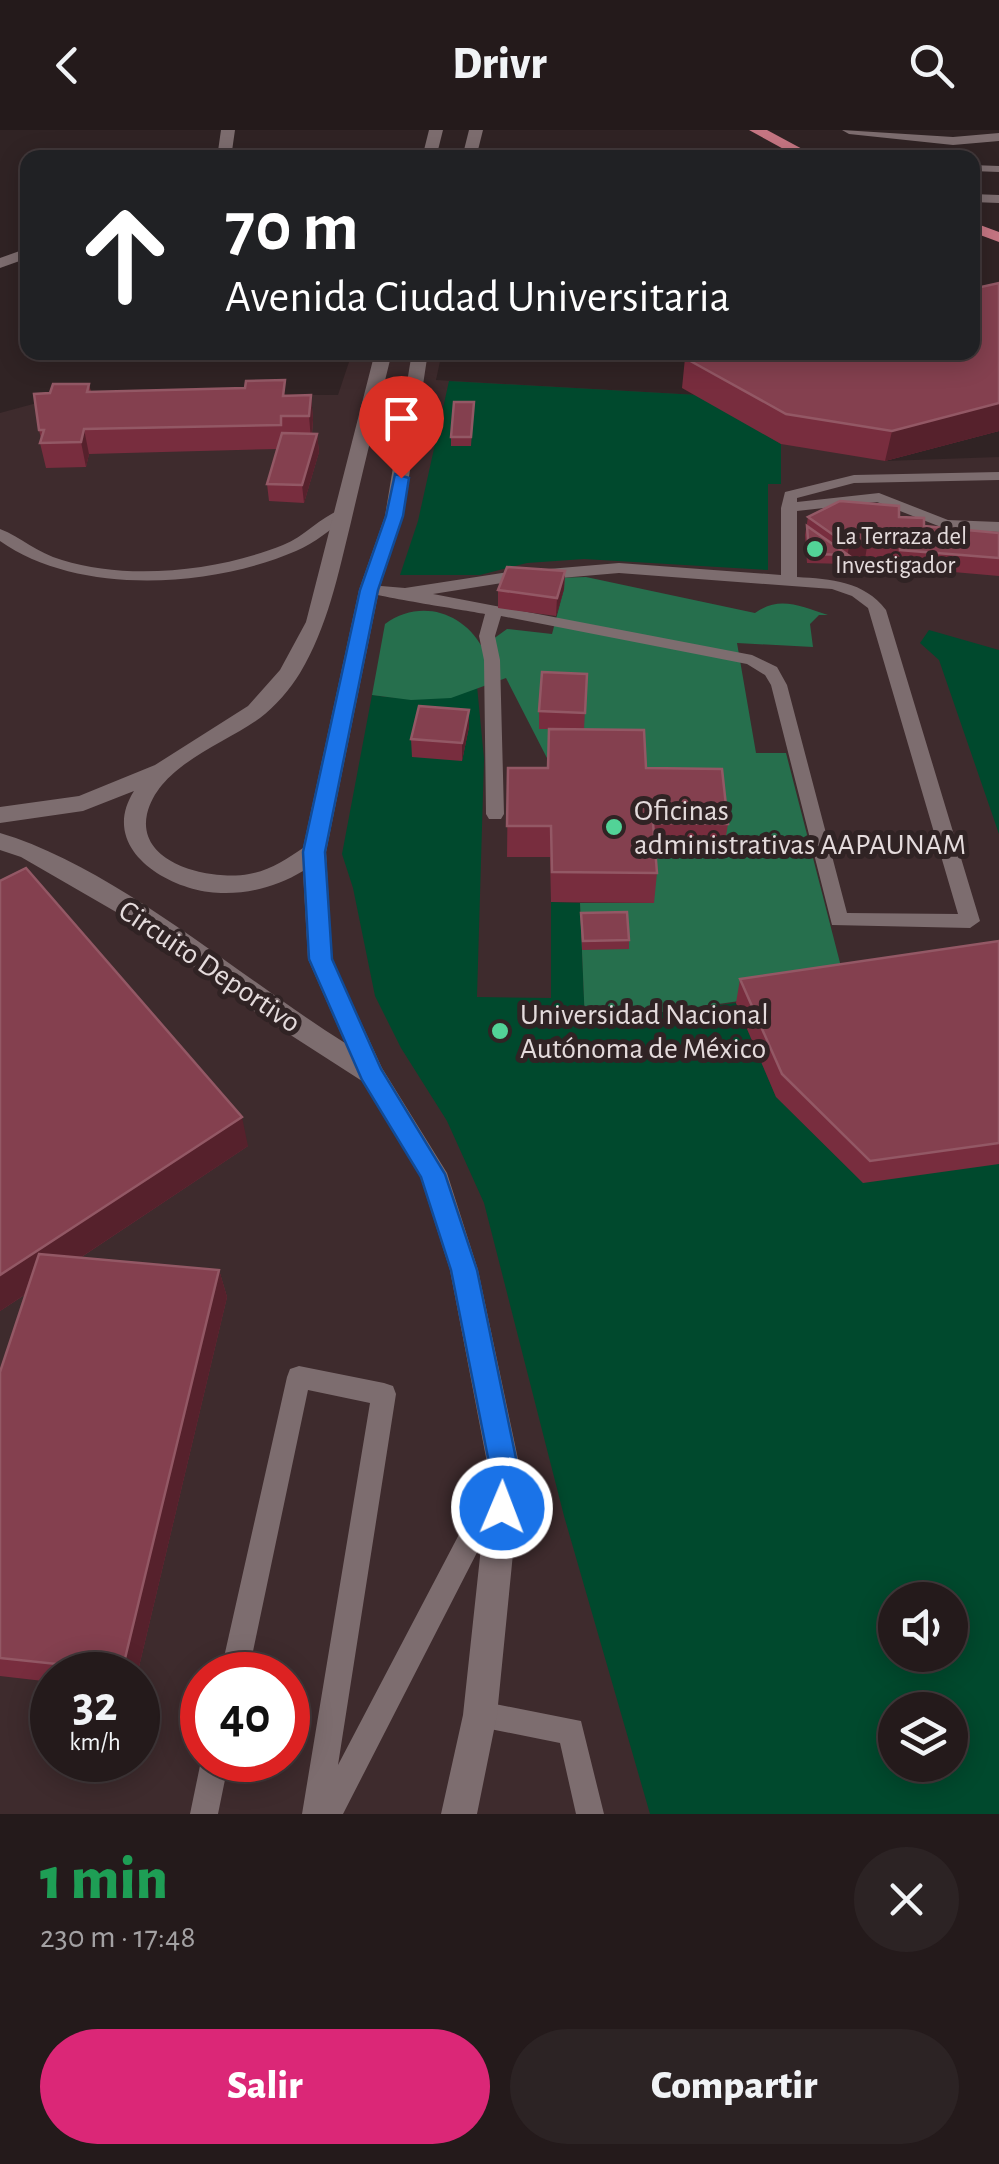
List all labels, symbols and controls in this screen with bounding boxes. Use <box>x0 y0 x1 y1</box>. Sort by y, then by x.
icon: back <box>40 38 95 93</box>
icon: search <box>904 38 959 93</box>
text: Drivr <box>452 42 547 87</box>
icon: ahead <box>60 190 190 320</box>
text: 70 m <box>225 193 359 263</box>
text: Avenida Ciudad Universitaria <box>225 275 730 320</box>
pin <box>359 376 444 479</box>
icon: arrive <box>374 391 429 446</box>
place label: La Terraza del Investigador <box>835 524 967 578</box>
marker: La Terraza del Investigador <box>804 538 826 560</box>
place label: Oficinas administrativas AAPAUNAM <box>634 796 966 860</box>
marker: Oficinas administrativas AAPAUNAM <box>603 816 625 838</box>
street label: Circuito Deportivo <box>113 895 306 1039</box>
place label: Universidad Nacional Autónoma de México <box>520 1000 769 1064</box>
marker: Universidad Nacional Autónoma de México <box>489 1020 511 1042</box>
position arrow <box>450 1456 554 1560</box>
map controls <box>878 1582 968 1782</box>
button: sound <box>878 1582 968 1672</box>
speed limit sign: 40 <box>180 1652 310 1782</box>
text: 32 <box>72 1680 118 1730</box>
button: layers <box>878 1692 968 1782</box>
text: km/h <box>69 1730 121 1755</box>
button: close <box>854 1847 959 1952</box>
text: 1 min <box>40 1850 168 1910</box>
text: 230 m · 17:48 <box>40 1921 196 1953</box>
button: Salir <box>40 2029 490 2144</box>
button: Compartir <box>510 2029 959 2144</box>

